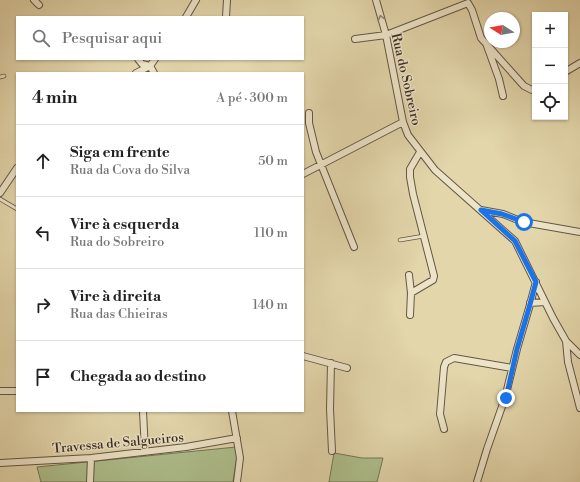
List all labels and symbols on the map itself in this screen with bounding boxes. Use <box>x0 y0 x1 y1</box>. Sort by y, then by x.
north arrow <box>484 12 520 48</box>
one-way arrow <box>377 14 386 21</box>
street label: Rua do Sobreiro <box>388 31 424 127</box>
route start <box>515 213 533 231</box>
route end <box>497 389 515 407</box>
street label: Travessa de Salgueiros <box>52 429 185 457</box>

